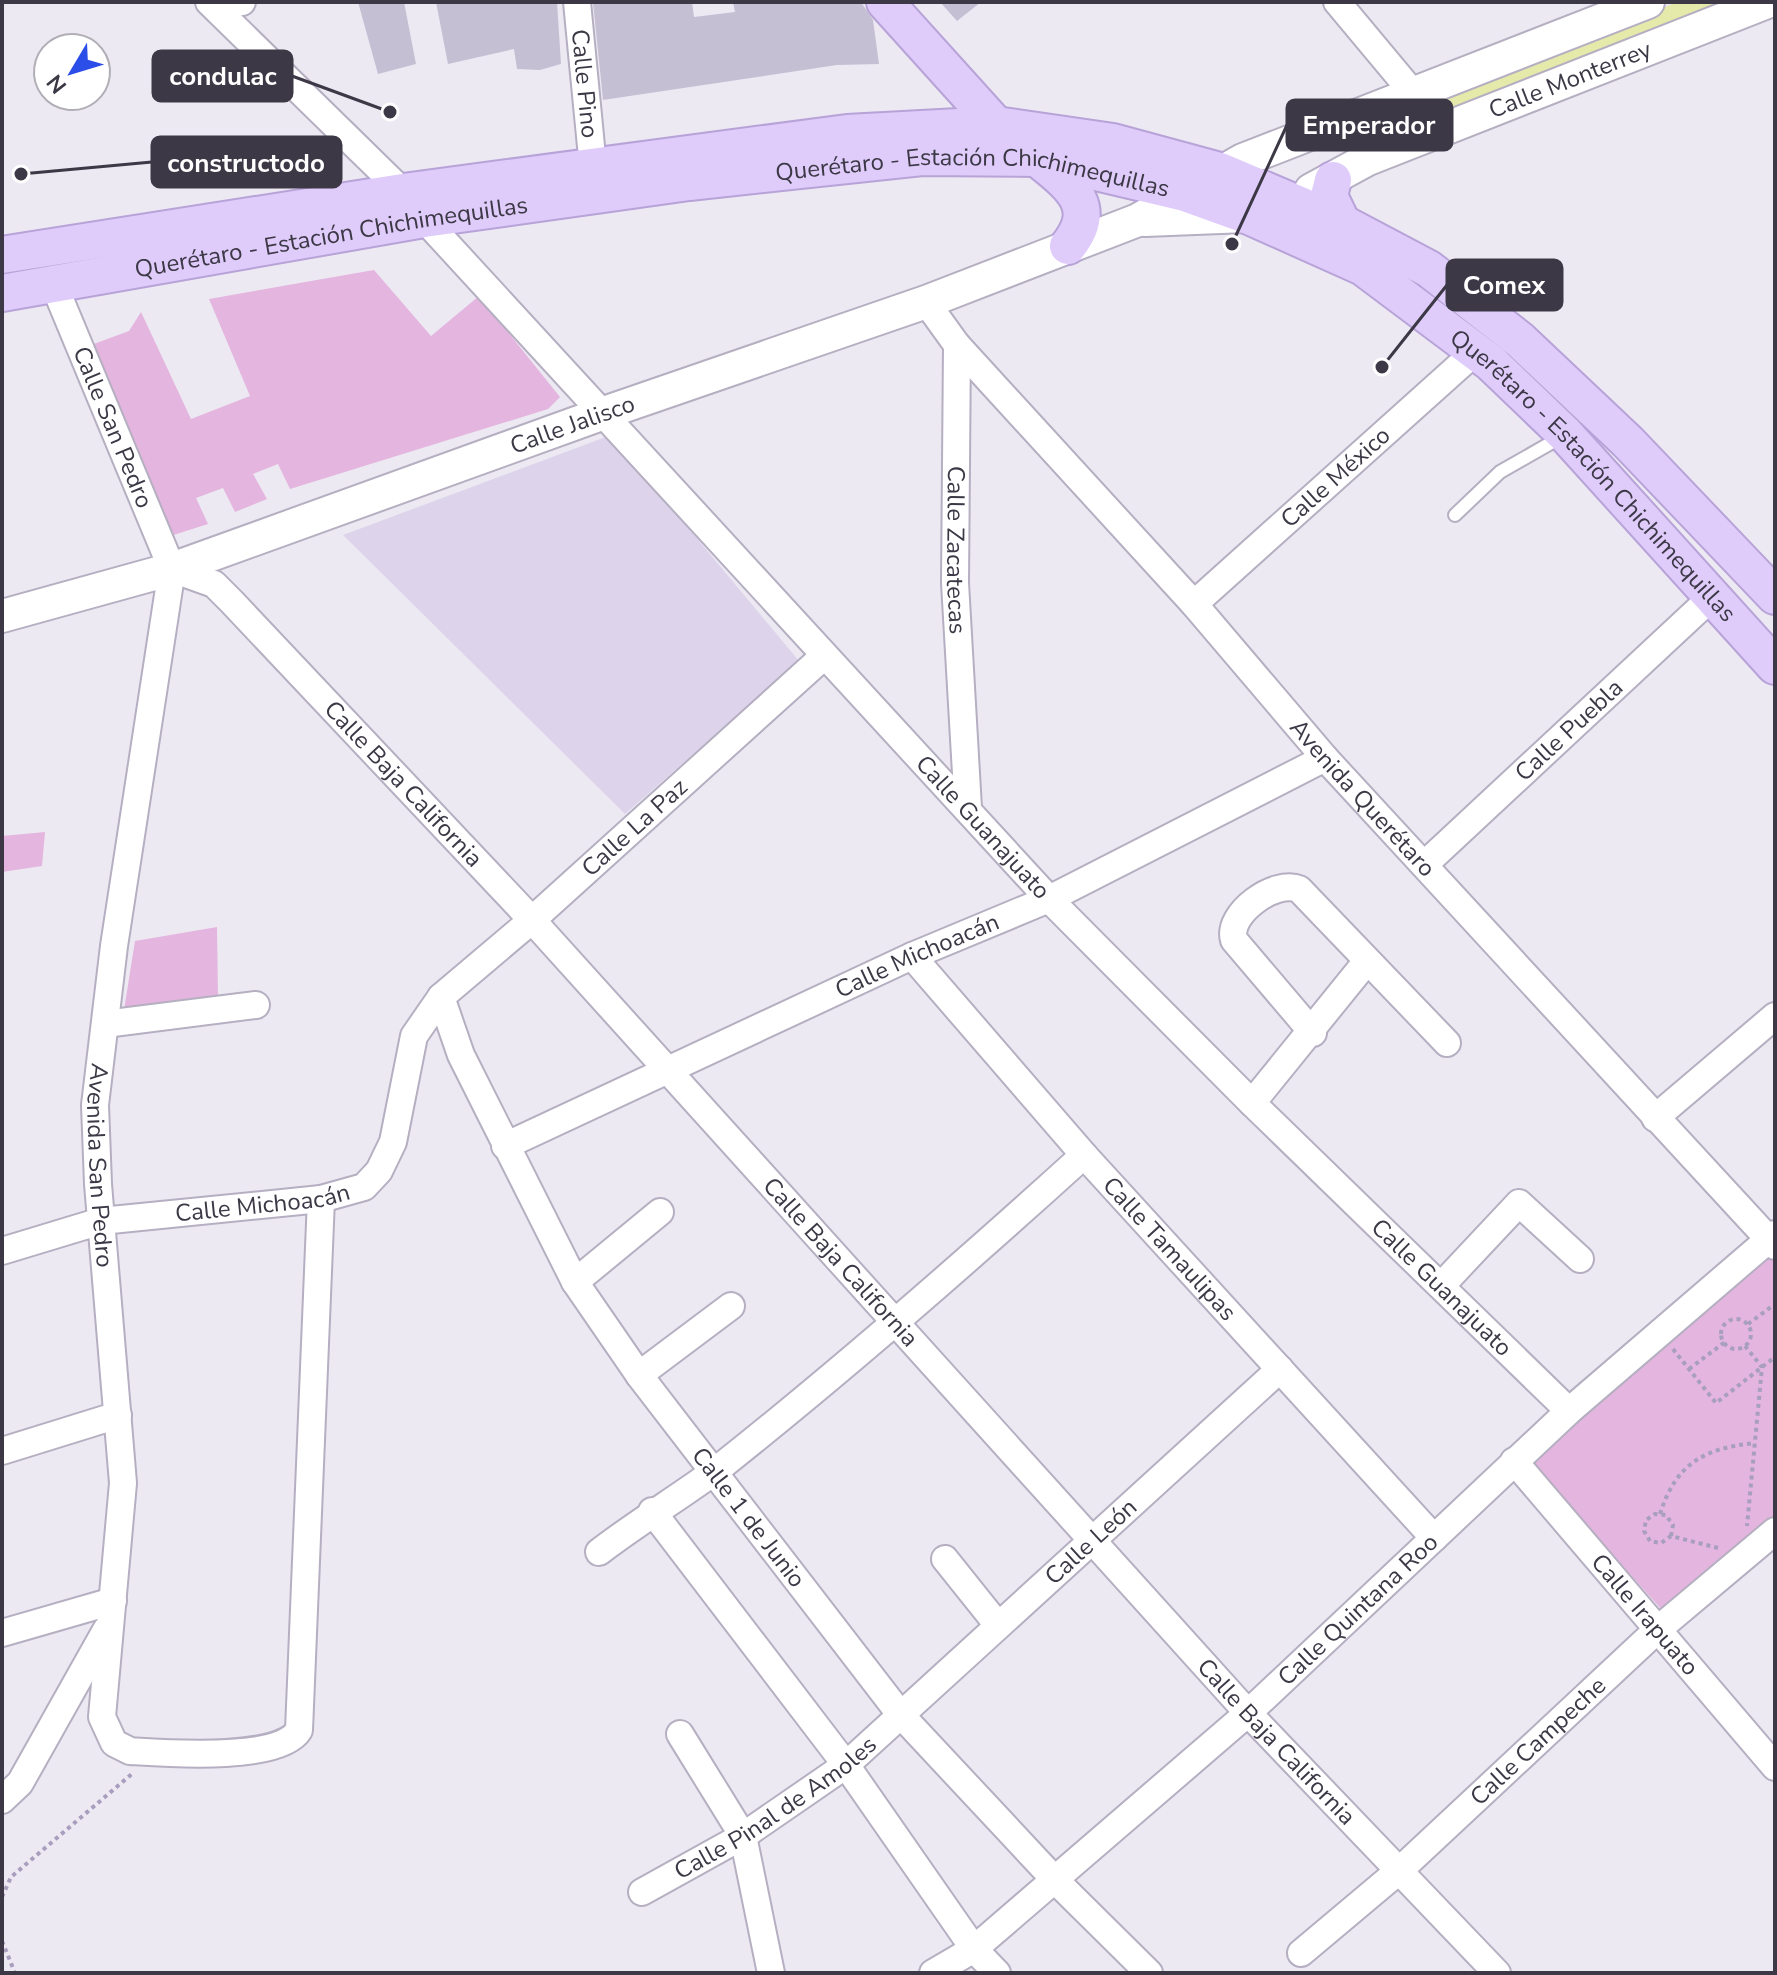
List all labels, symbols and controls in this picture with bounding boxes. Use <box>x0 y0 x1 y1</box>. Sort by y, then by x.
street label: Calle Pino <box>564 28 606 140</box>
north arrow <box>32 32 112 112</box>
street label: Calle Monterrey <box>1484 33 1657 126</box>
callout: condulac <box>153 51 292 101</box>
text: condulac <box>169 59 277 94</box>
text: N <box>40 68 74 99</box>
callout: Emperador <box>1287 100 1452 150</box>
text: Emperador <box>1302 108 1436 143</box>
callout: constructodo <box>152 137 341 187</box>
street label: Querétaro - Estación Chichimequillas <box>774 141 1173 205</box>
text: constructodo <box>167 146 325 181</box>
street label: Querétaro - Estación Chichimequillas <box>132 189 530 285</box>
callout: Comex <box>1447 260 1562 310</box>
text: Comex <box>1463 268 1546 303</box>
street label: Querétaro - Estación Chichimequillas <box>1443 322 1743 629</box>
street label: Calle San Pedro <box>65 342 161 513</box>
street label: Calle Jalisco <box>506 388 639 462</box>
street label: Calle México <box>1274 419 1397 535</box>
street label: Calle Zacatecas <box>939 466 974 635</box>
street label: Calle Puebla <box>1508 672 1630 788</box>
street label: Calle Baja California <box>317 694 490 874</box>
street label: Avenida Querétaro <box>1283 712 1443 884</box>
street label: Calle Guanajuato <box>909 748 1057 906</box>
street label: Calle La Paz <box>575 771 694 884</box>
street label: Calle Michoacán <box>830 906 1004 1006</box>
street label: Avenida San Pedro <box>79 1062 121 1269</box>
street label: Calle Baja California <box>756 1170 926 1354</box>
street label: Calle Tamaulipas <box>1096 1170 1244 1328</box>
street label: Calle Michoacán <box>174 1176 354 1229</box>
street label: Calle Guanajuato <box>1364 1211 1519 1363</box>
street label: Calle 1 de Junio <box>684 1441 813 1594</box>
street label: Calle León <box>1038 1491 1144 1592</box>
street label: Calle Quintana Roo <box>1271 1526 1445 1693</box>
street label: Calle Irapuato <box>1584 1547 1706 1682</box>
street label: Calle Baja California <box>1190 1651 1363 1832</box>
street label: Calle Campeche <box>1463 1670 1613 1813</box>
street label: Calle Pinal de Amoles <box>668 1729 884 1887</box>

